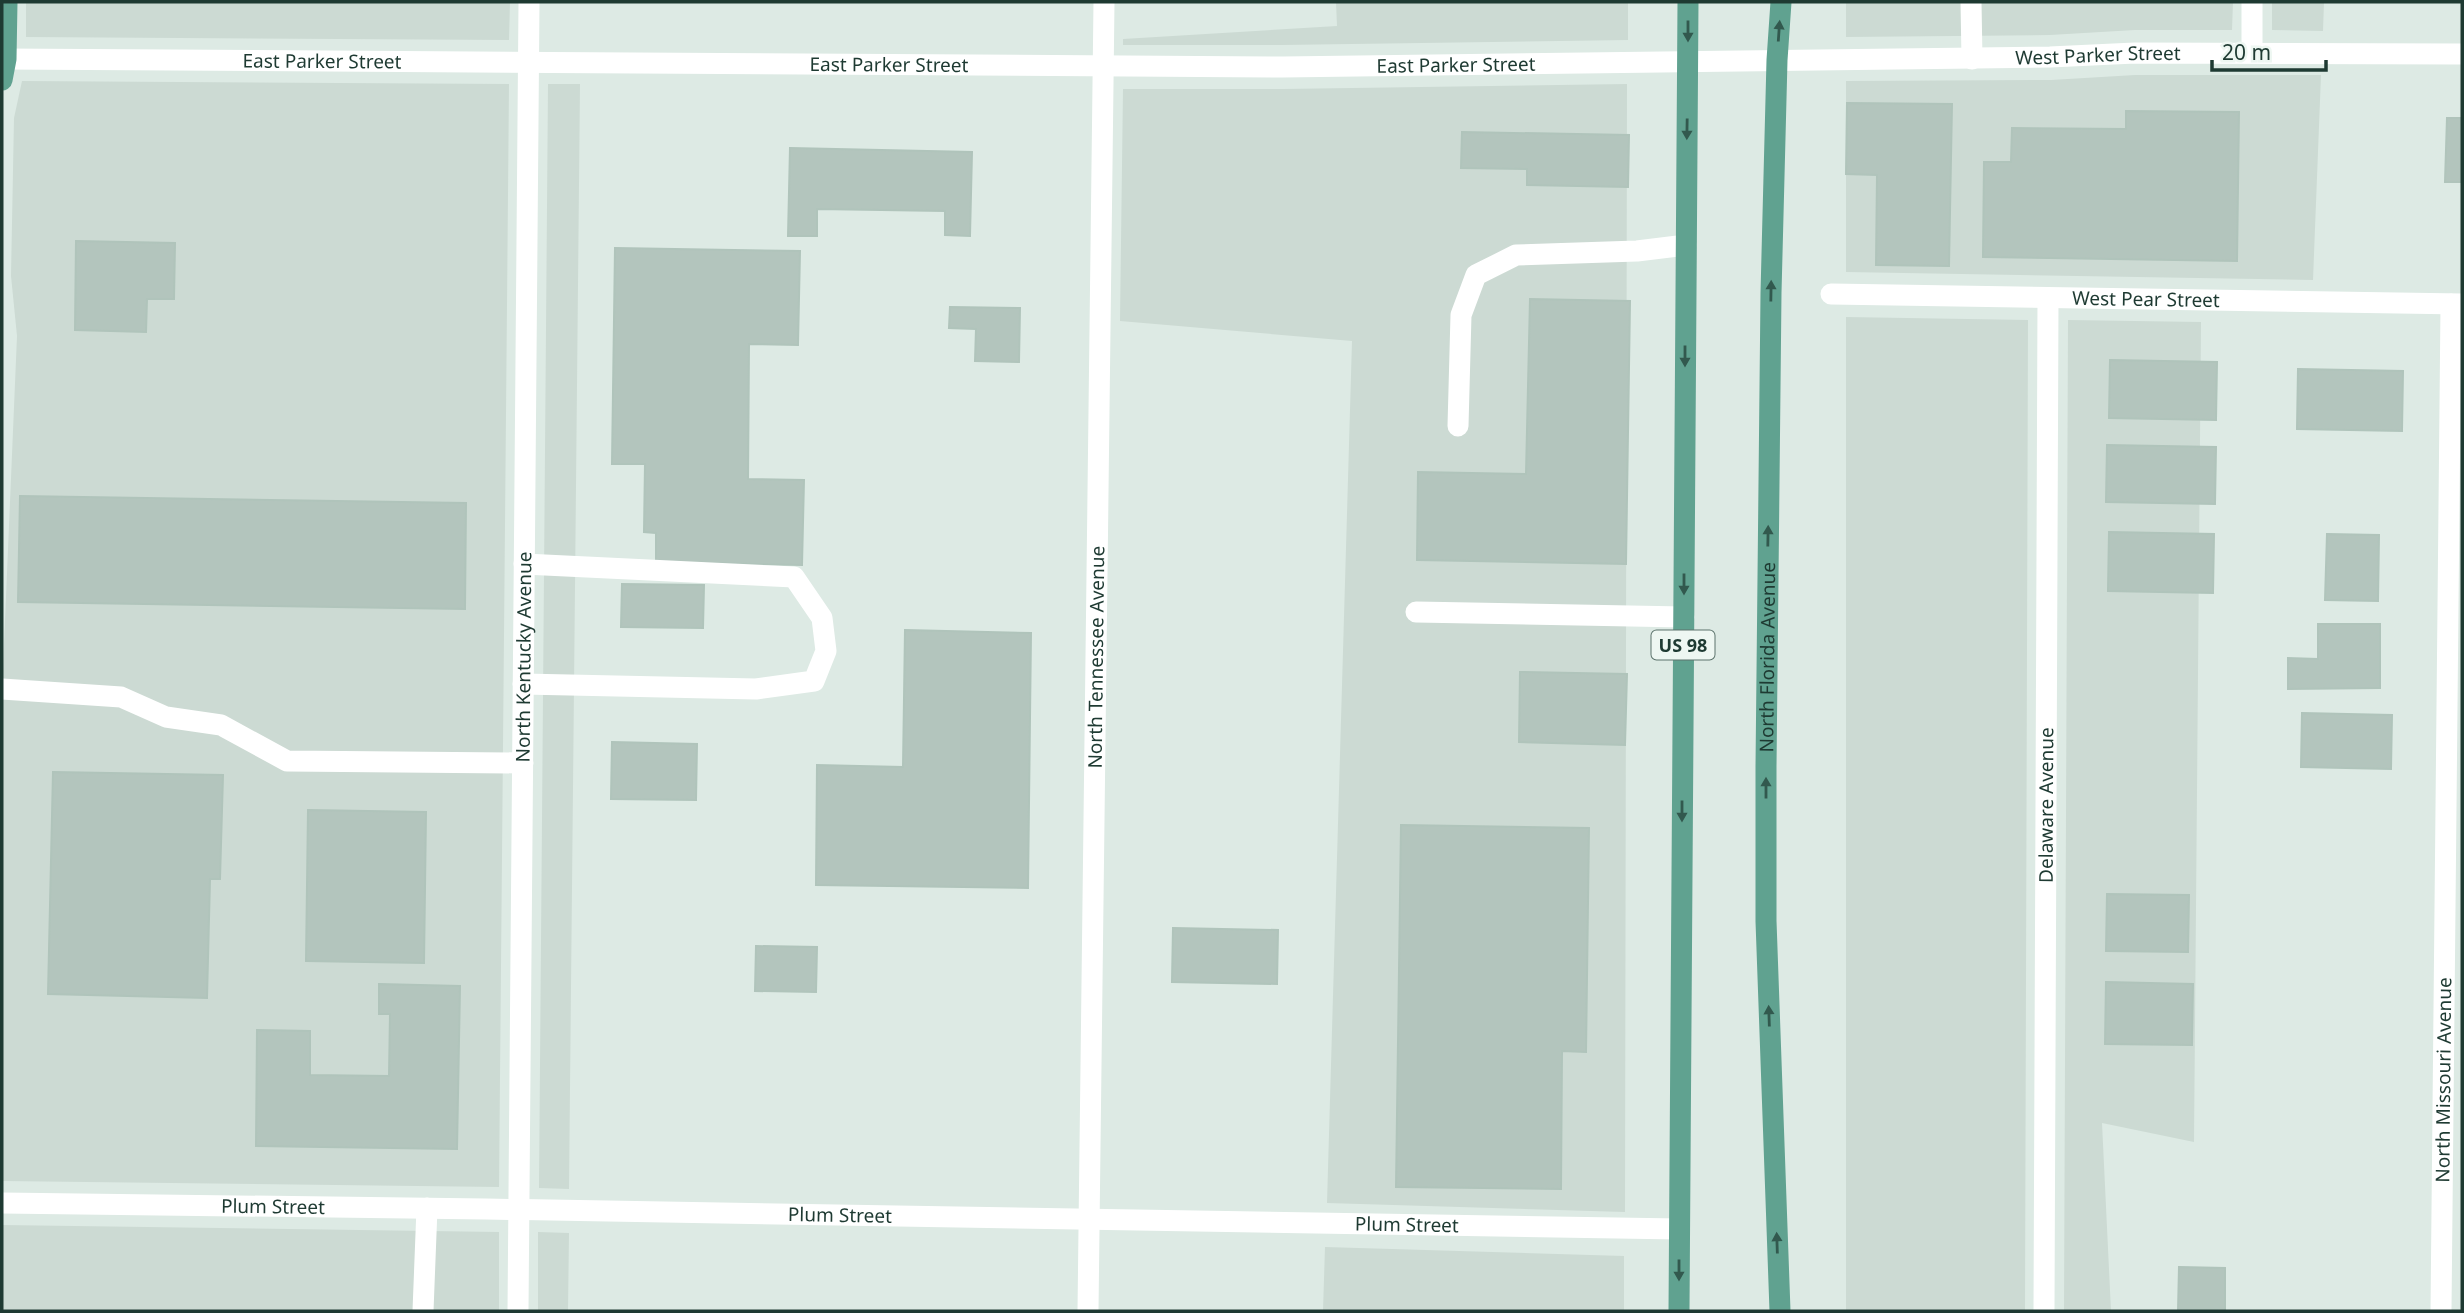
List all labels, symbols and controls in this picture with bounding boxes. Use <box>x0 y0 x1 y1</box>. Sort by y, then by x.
one-way arrow <box>1774 19 1785 41</box>
one-way arrow <box>1682 20 1694 42</box>
scale bar <box>2212 28 2326 72</box>
text: 20 m <box>2222 38 2271 66</box>
street label: West Parker Street <box>2015 40 2181 70</box>
street label: East Parker Street <box>242 48 402 74</box>
street label: East Parker Street <box>809 51 969 78</box>
street label: East Parker Street <box>1376 51 1536 79</box>
one-way arrow <box>1681 118 1693 140</box>
one-way arrow <box>1765 280 1776 302</box>
street label: West Pear Street <box>2072 285 2220 313</box>
one-way arrow <box>1680 346 1691 368</box>
one-way arrow <box>1762 525 1774 547</box>
street label: North Tennessee Avenue <box>1082 545 1110 769</box>
street label: North Kentucky Avenue <box>510 551 537 763</box>
street label: North Florida Avenue <box>1753 562 1781 753</box>
one-way arrow <box>1678 573 1690 595</box>
road number: US 98 <box>1652 630 1714 660</box>
street label: Delaware Avenue <box>2033 727 2059 883</box>
one-way arrow <box>1760 777 1772 799</box>
one-way arrow <box>1676 801 1688 823</box>
street label: North Missouri Avenue <box>2429 977 2457 1183</box>
one-way arrow <box>1764 1004 1775 1026</box>
street label: Plum Street <box>221 1193 325 1220</box>
street label: Plum Street <box>788 1201 892 1229</box>
street label: Plum Street <box>1355 1211 1459 1238</box>
one-way arrow <box>1772 1232 1783 1254</box>
one-way arrow <box>1673 1259 1685 1281</box>

